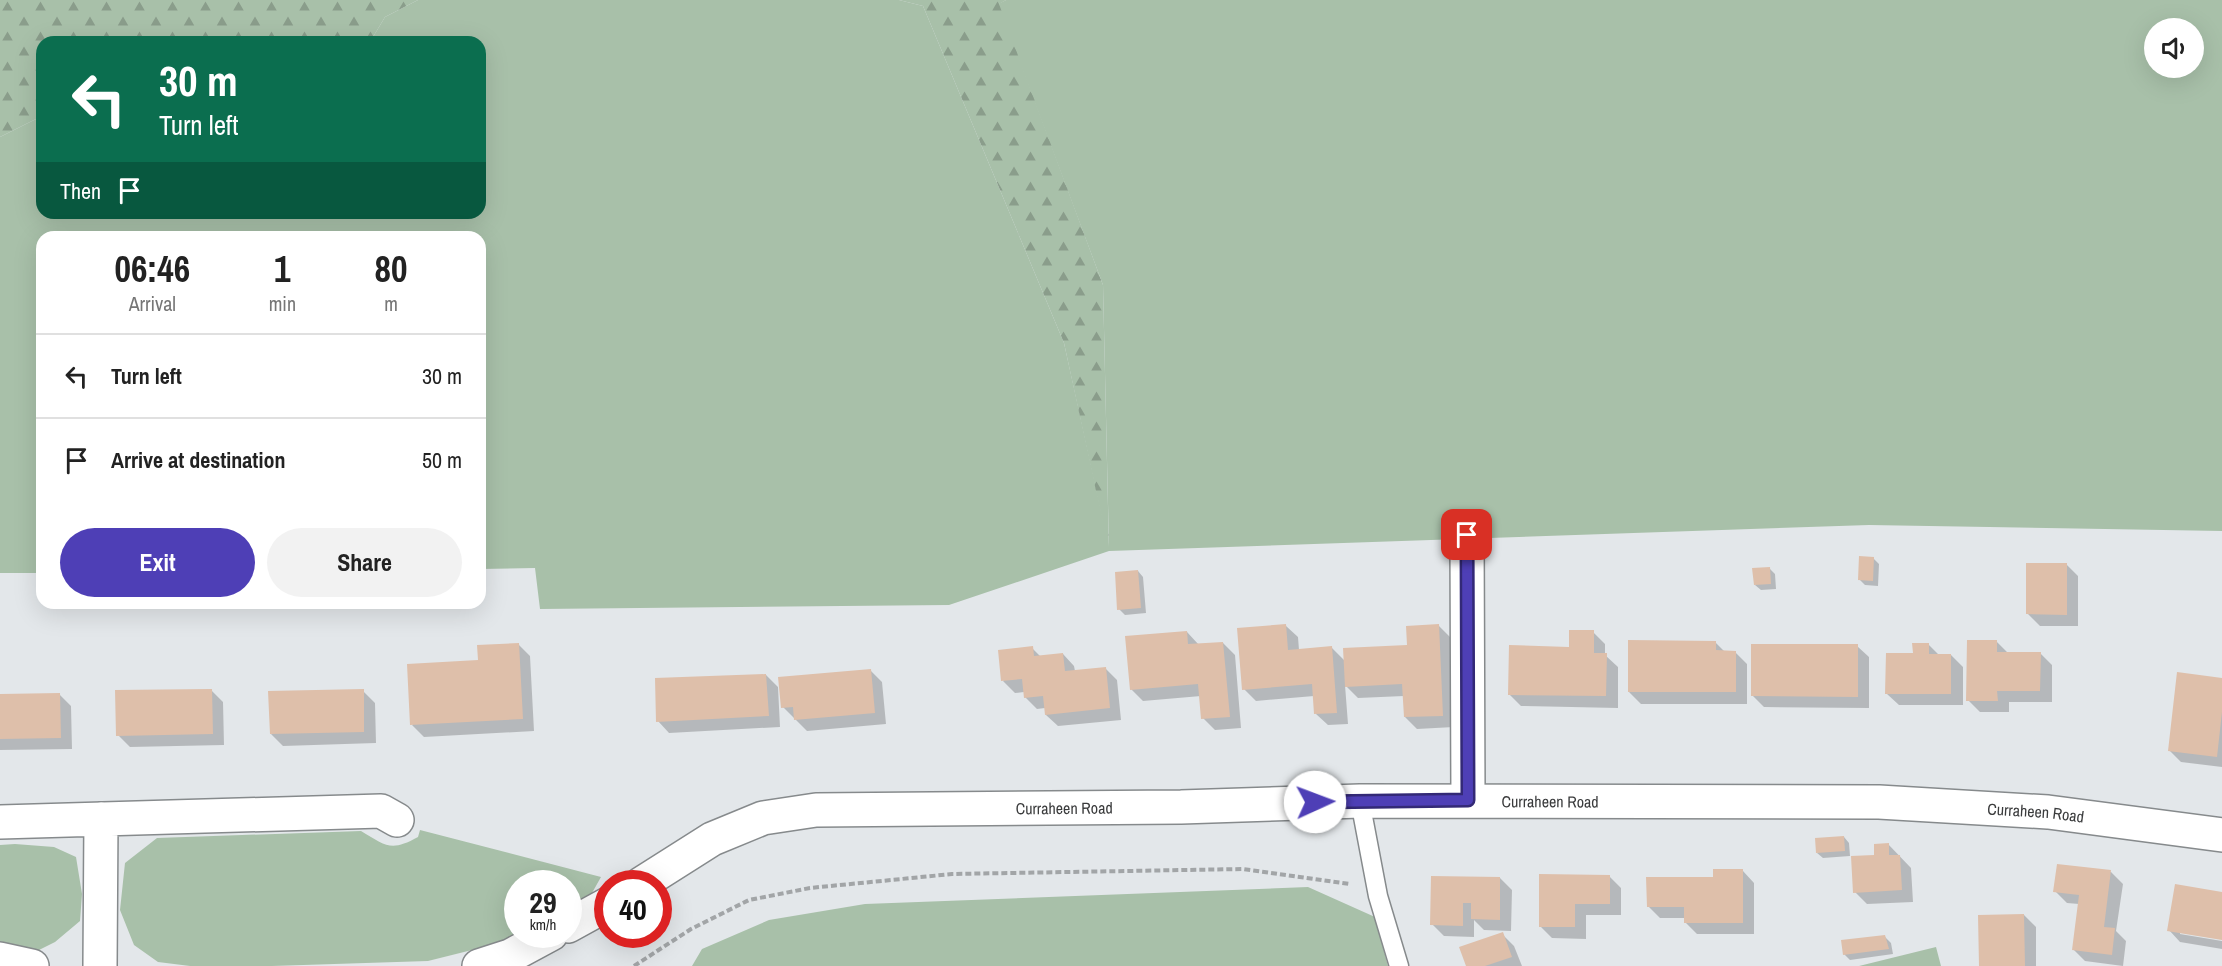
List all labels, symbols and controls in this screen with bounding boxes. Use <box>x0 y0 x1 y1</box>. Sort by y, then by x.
map controls <box>2144 18 2204 78</box>
button: sound <box>2144 18 2204 78</box>
text: 30 m <box>159 53 238 109</box>
icon: left <box>60 60 138 138</box>
text: Turn left <box>159 107 238 143</box>
icon: arrive <box>113 174 146 207</box>
text: Then <box>60 176 101 206</box>
text: 06:46 <box>115 245 190 293</box>
text: 1 <box>274 245 291 293</box>
text: 80 <box>375 245 407 293</box>
text: Arrival <box>129 290 176 317</box>
text: min <box>269 290 296 317</box>
text: m <box>384 290 398 317</box>
icon: left <box>60 360 93 393</box>
text: Turn left <box>111 361 182 391</box>
text: 30 m <box>422 361 462 391</box>
icon: arrive <box>60 444 93 477</box>
text: Arrive at destination <box>111 445 285 475</box>
text: 50 m <box>422 445 462 475</box>
pin <box>1441 509 1492 560</box>
icon: arrive <box>1450 518 1483 551</box>
button: Exit <box>60 528 255 597</box>
button: Share <box>267 528 462 597</box>
position arrow <box>1283 770 1347 834</box>
street label: Curraheen Road <box>1502 790 1599 812</box>
street label: Curraheen Road <box>1016 797 1113 819</box>
street label: Curraheen Road <box>1987 797 2085 828</box>
speed limit sign: 40 <box>594 870 672 948</box>
text: 29 <box>529 882 557 922</box>
text: km/h <box>530 914 556 935</box>

